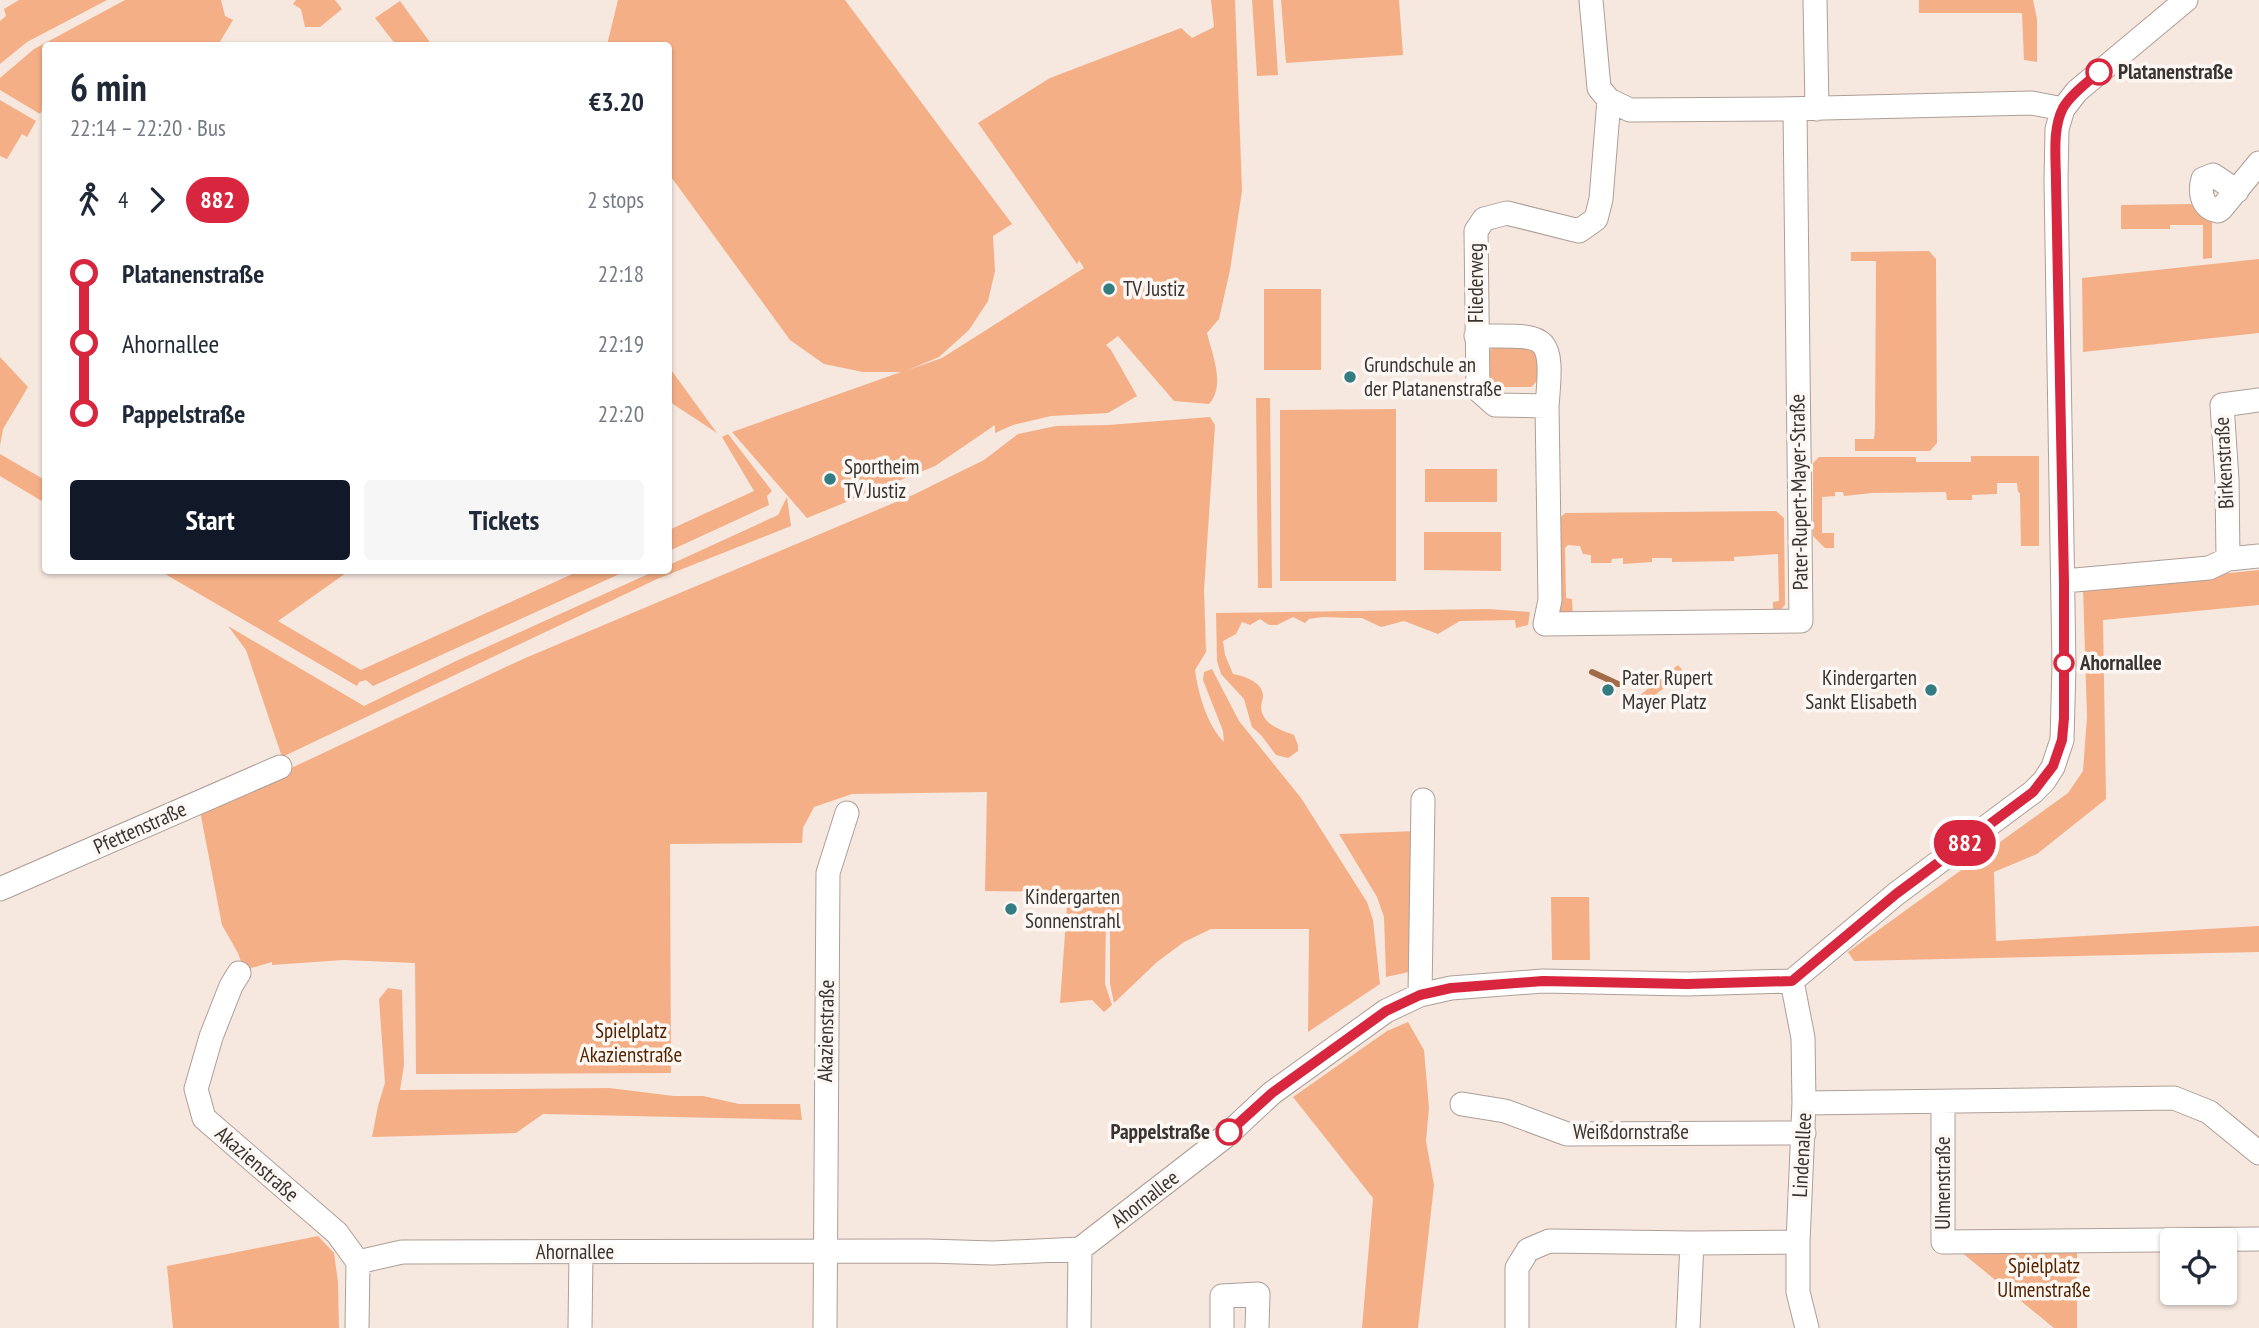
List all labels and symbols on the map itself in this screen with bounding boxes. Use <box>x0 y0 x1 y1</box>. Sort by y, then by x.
place label: Platanenstraße <box>2118 58 2233 85</box>
marker: Platanenstraße <box>2086 59 2112 85</box>
street label: Fliederweg <box>1462 243 1489 323</box>
place label: TV Justiz <box>1123 275 1185 302</box>
marker: TV Justiz <box>1101 281 1117 297</box>
place label: Grundschule an der Platanenstraße <box>1364 351 1502 402</box>
marker: Grundschule an der Platanenstraße <box>1342 369 1358 385</box>
street label: Pater-Rupert-Mayer-Straße <box>1783 394 1814 590</box>
street label: Birkenstraße <box>2208 416 2239 510</box>
place label: Sportheim TV Justiz <box>844 453 919 504</box>
marker: Sportheim TV Justiz <box>822 471 838 487</box>
place label: Ahornallee <box>2079 649 2162 676</box>
marker: Ahornallee <box>2054 653 2074 673</box>
place label: Pater Rupert Mayer Platz <box>1622 664 1713 715</box>
place label: Kindergarten Sankt Elisabeth <box>1805 664 1917 715</box>
marker: Pater Rupert Mayer Platz <box>1600 682 1616 698</box>
marker: Kindergarten Sankt Elisabeth <box>1923 682 1939 698</box>
street label: Pfettenstraße <box>89 795 190 860</box>
line badge: 882 <box>1925 820 2005 866</box>
place label: Kindergarten Sonnenstrahl <box>1025 883 1121 934</box>
marker: Kindergarten Sonnenstrahl <box>1003 901 1019 917</box>
street label: Akazienstraße <box>811 980 840 1082</box>
park label: Spielplatz Akazienstraße <box>580 1017 682 1068</box>
street label: Lindenallee <box>1786 1112 1817 1198</box>
place label: Pappelstraße <box>1110 1118 1210 1145</box>
street label: Weißdornstraße <box>1573 1118 1689 1145</box>
marker: Pappelstraße <box>1216 1119 1242 1145</box>
street label: Akazienstraße <box>210 1120 305 1207</box>
street label: Ulmenstraße <box>1929 1136 1956 1230</box>
street label: Ahornallee <box>1105 1164 1184 1233</box>
street label: Ahornallee <box>536 1238 614 1265</box>
park label: Spielplatz Ulmenstraße <box>1997 1252 2091 1303</box>

